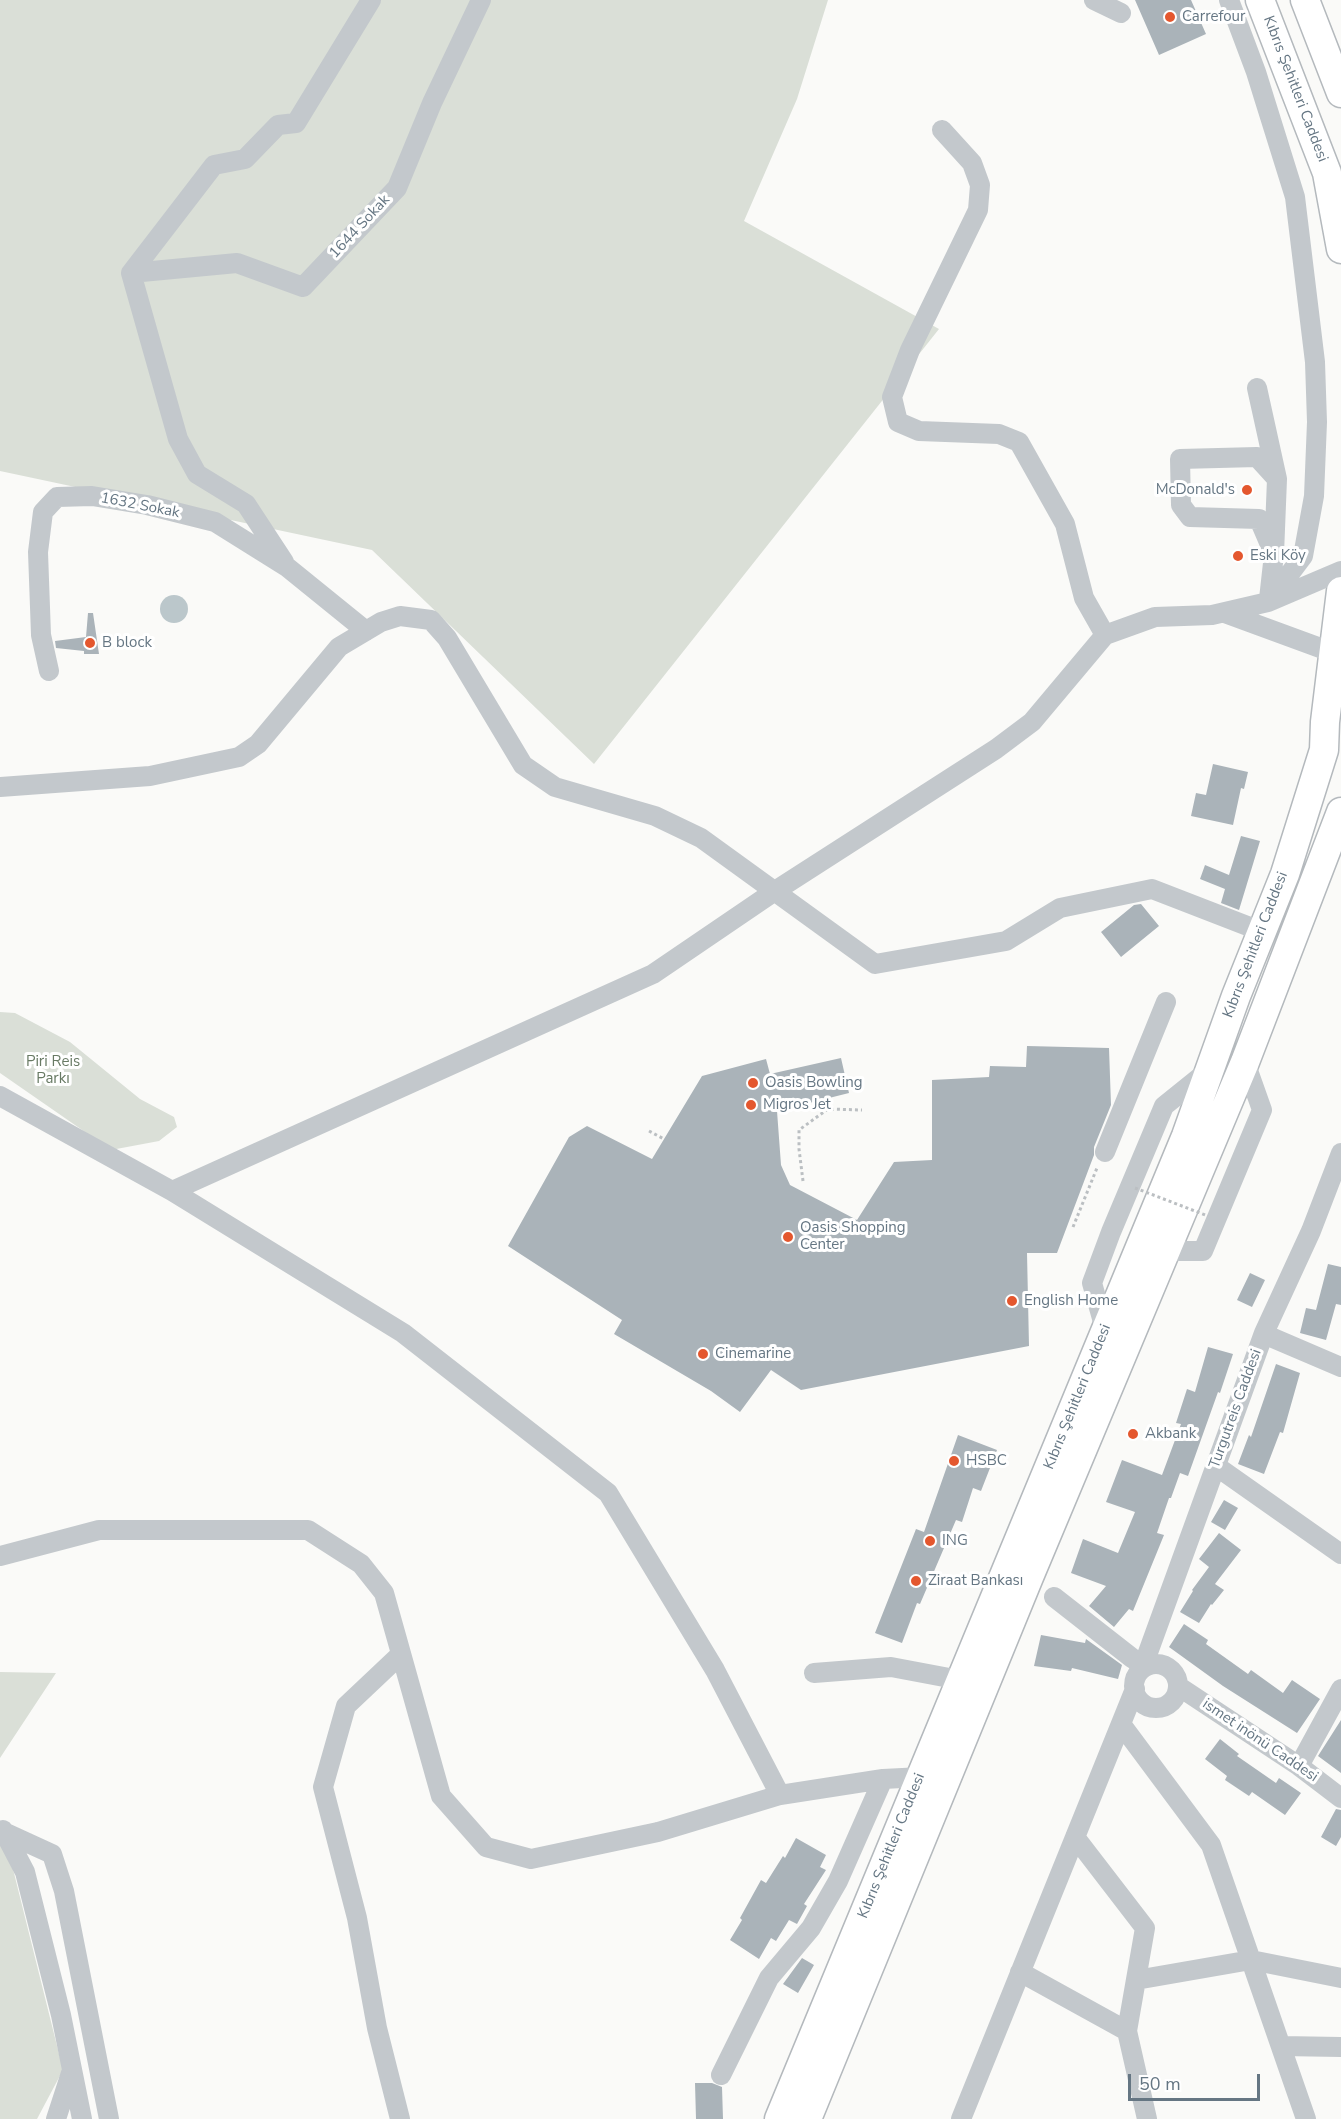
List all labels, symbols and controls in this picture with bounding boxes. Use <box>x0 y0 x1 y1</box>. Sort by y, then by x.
place label: Carrefour <box>1182 8 1245 26</box>
marker: Carrefour <box>1163 10 1177 24</box>
street label: Kıbrıs Şehitleri Caddesi <box>1259 13 1331 165</box>
street label: 1644 Sokak <box>326 192 394 262</box>
place label: McDonald's <box>1156 481 1235 499</box>
marker: McDonald's <box>1240 483 1254 497</box>
street label: 1632 Sokak <box>99 490 181 522</box>
place label: Eski Köy <box>1250 547 1306 565</box>
marker: Eski Köy <box>1231 549 1245 563</box>
place label: B block <box>102 634 152 652</box>
marker: B block <box>83 636 97 650</box>
street label: Kıbrıs Şehitleri Caddesi <box>1220 869 1292 1021</box>
park label: Piri Reis Parkı <box>26 1053 80 1088</box>
place label: Oasis Bowling <box>765 1074 862 1092</box>
marker: Oasis Bowling <box>746 1076 760 1090</box>
place label: Migros Jet <box>763 1096 831 1114</box>
marker: Migros Jet <box>744 1098 758 1112</box>
place label: Oasis Shopping Center <box>800 1219 906 1254</box>
marker: Oasis Shopping Center <box>781 1230 795 1244</box>
place label: English Home <box>1024 1292 1118 1310</box>
marker: English Home <box>1005 1294 1019 1308</box>
street label: Kıbrıs Şehitleri Caddesi <box>1041 1322 1115 1472</box>
place label: Cinemarine <box>715 1345 791 1363</box>
marker: Cinemarine <box>696 1347 710 1361</box>
street label: Turgutreis Caddesi <box>1206 1347 1266 1471</box>
place label: Akbank <box>1145 1425 1196 1443</box>
marker: Akbank <box>1126 1427 1140 1441</box>
place label: HSBC <box>966 1452 1007 1470</box>
marker: HSBC <box>947 1454 961 1468</box>
place label: ING <box>942 1532 968 1550</box>
marker: ING <box>923 1534 937 1548</box>
place label: Ziraat Bankası <box>928 1572 1023 1590</box>
marker: Ziraat Bankası <box>909 1574 923 1588</box>
street label: ismet inönü Caddesi <box>1199 1696 1321 1786</box>
street label: Kıbrıs Şehitleri Caddesi <box>855 1771 929 1921</box>
scale bar <box>1131 2062 1263 2100</box>
text: 50 m <box>1139 2072 1181 2096</box>

